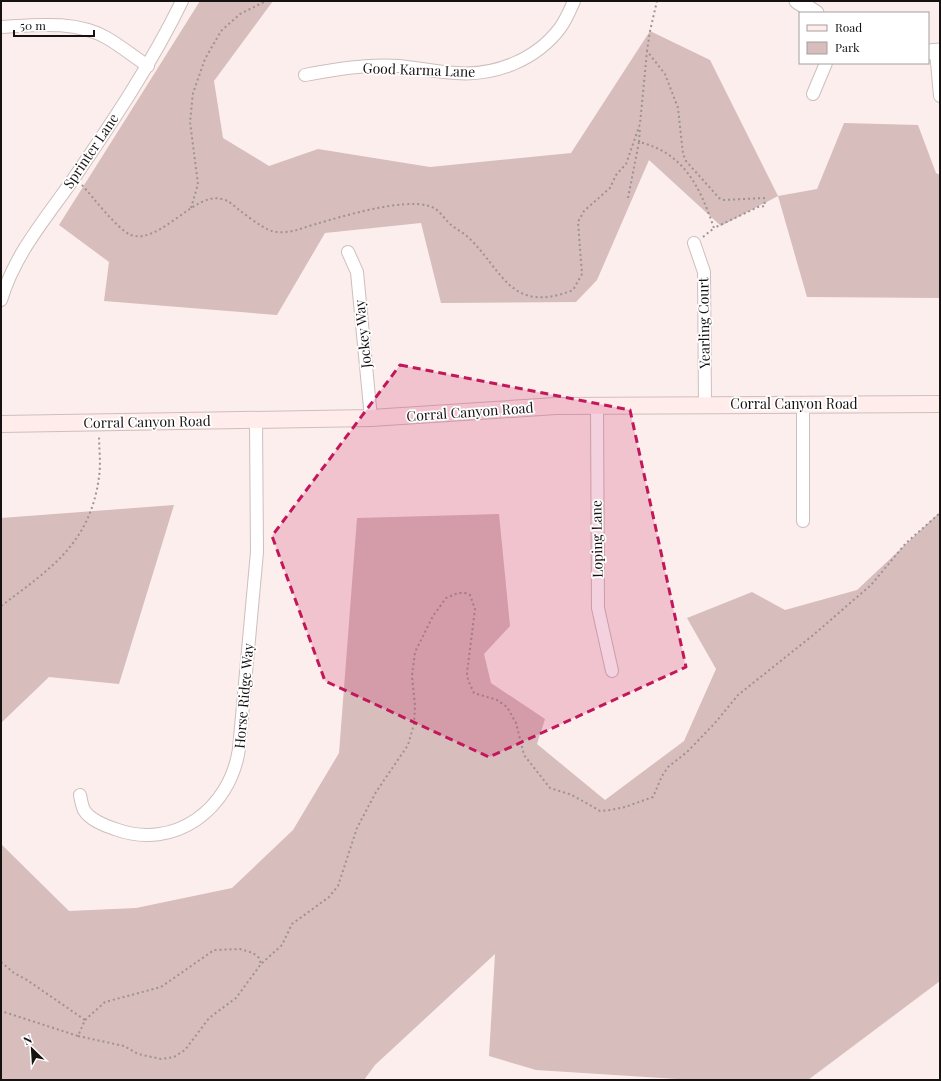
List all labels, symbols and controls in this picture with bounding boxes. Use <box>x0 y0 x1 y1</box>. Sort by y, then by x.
scale bar <box>14 12 94 38</box>
legend <box>799 12 929 64</box>
text: 50 m <box>20 17 46 33</box>
text: Road <box>835 19 862 35</box>
text: Park <box>835 39 860 55</box>
street label: Good Karma Lane <box>362 58 476 81</box>
street label: Sprinter Lane <box>59 110 123 192</box>
street label: Yearling Court <box>693 276 714 370</box>
street label: Jockey Way <box>349 299 376 370</box>
street label: Corral Canyon Road <box>730 394 858 413</box>
street label: Corral Canyon Road <box>406 398 534 425</box>
street label: Corral Canyon Road <box>83 411 211 432</box>
street label: Loping Lane <box>586 500 607 578</box>
street label: Horse Ridge Way <box>229 642 258 749</box>
north arrow <box>12 1029 52 1069</box>
text: N <box>21 1031 34 1048</box>

